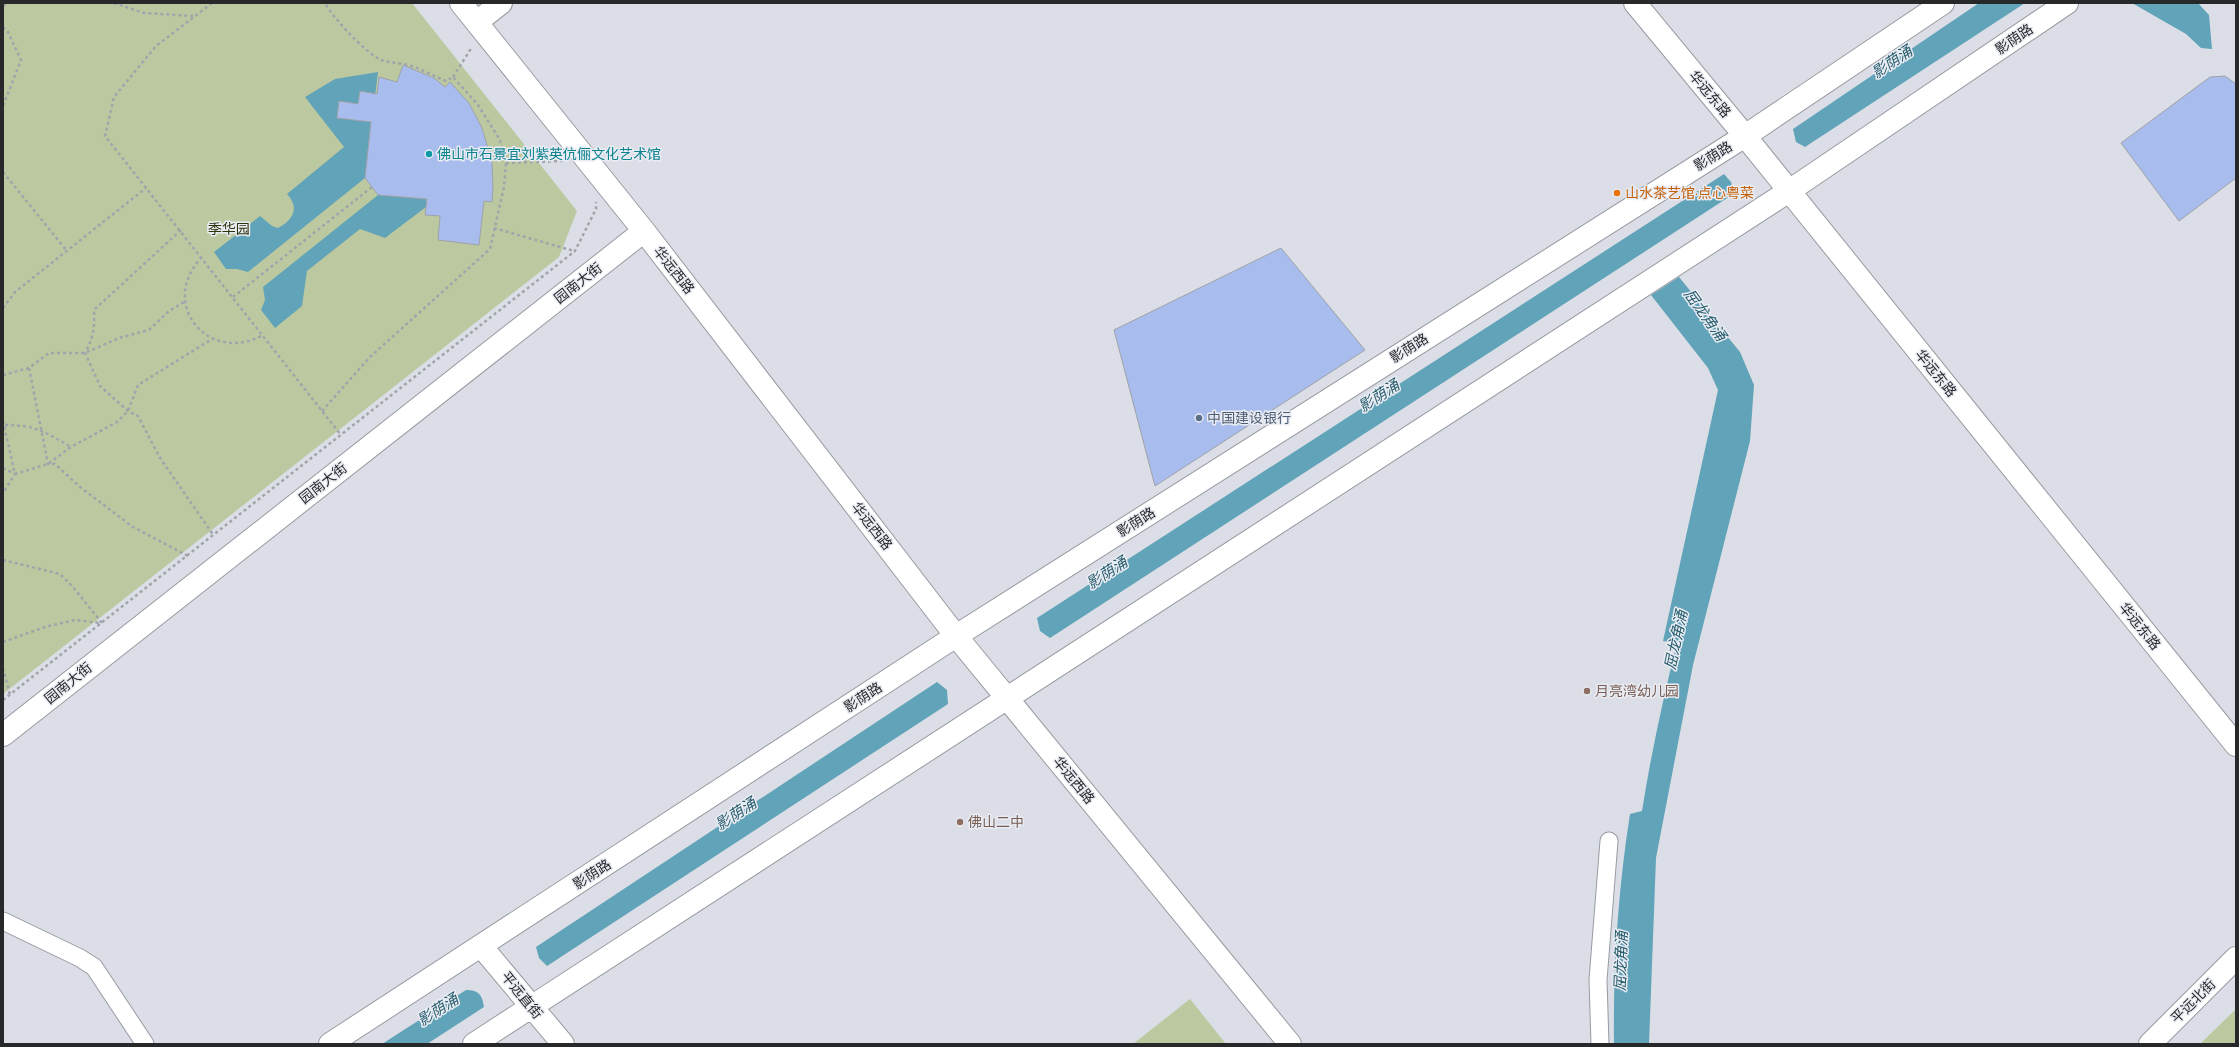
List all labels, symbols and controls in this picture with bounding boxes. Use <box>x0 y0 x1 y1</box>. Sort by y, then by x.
street label: 影荫路 <box>1992 20 2036 58</box>
water label: 影荫涌 <box>1868 40 1917 82</box>
street label: 华远东路 <box>1685 67 1735 121</box>
street label: 影荫路 <box>1690 137 1736 175</box>
place label: 佛山市石景宜刘紫英伉俪文化艺术馆 <box>437 145 661 163</box>
marker: 佛山市石景宜刘紫英伉俪文化艺术馆 <box>424 149 434 159</box>
place label: 山水茶艺馆·点心粤菜 <box>1625 184 1754 202</box>
marker: 山水茶艺馆·点心粤菜 <box>1612 188 1622 198</box>
park label: 季华园 <box>208 220 250 238</box>
street label: 华远西路 <box>650 242 698 298</box>
street label: 园南大街 <box>550 259 606 307</box>
water label: 屈龙角涌 <box>1680 285 1732 346</box>
street label: 影荫路 <box>1386 329 1432 367</box>
street label: 华远东路 <box>1911 346 1961 400</box>
water label: 影荫涌 <box>1355 374 1404 416</box>
place label: 中国建设银行 <box>1207 409 1291 427</box>
marker: 中国建设银行 <box>1194 413 1204 423</box>
street label: 园南大街 <box>295 459 351 507</box>
street label: 华远西路 <box>848 498 896 554</box>
street label: 影荫路 <box>1113 503 1159 541</box>
water label: 影荫涌 <box>1083 551 1132 593</box>
street label: 华远东路 <box>2115 599 2165 653</box>
water label: 屈龙角涌 <box>1660 607 1691 671</box>
street label: 园南大街 <box>41 658 95 708</box>
street label: 影荫路 <box>840 678 886 716</box>
place label: 月亮湾幼儿园 <box>1595 682 1679 700</box>
marker: 月亮湾幼儿园 <box>1582 686 1592 696</box>
street label: 华远西路 <box>1049 753 1099 807</box>
water label: 影荫涌 <box>712 792 761 834</box>
place label: 佛山二中 <box>968 813 1024 831</box>
marker: 佛山二中 <box>955 817 965 827</box>
street label: 影荫路 <box>569 855 615 893</box>
water label: 屈龙角涌 <box>1610 929 1631 991</box>
street label: 平远直街 <box>497 968 547 1022</box>
street label: 平远北街 <box>2167 975 2219 1027</box>
water label: 影荫涌 <box>414 988 463 1030</box>

